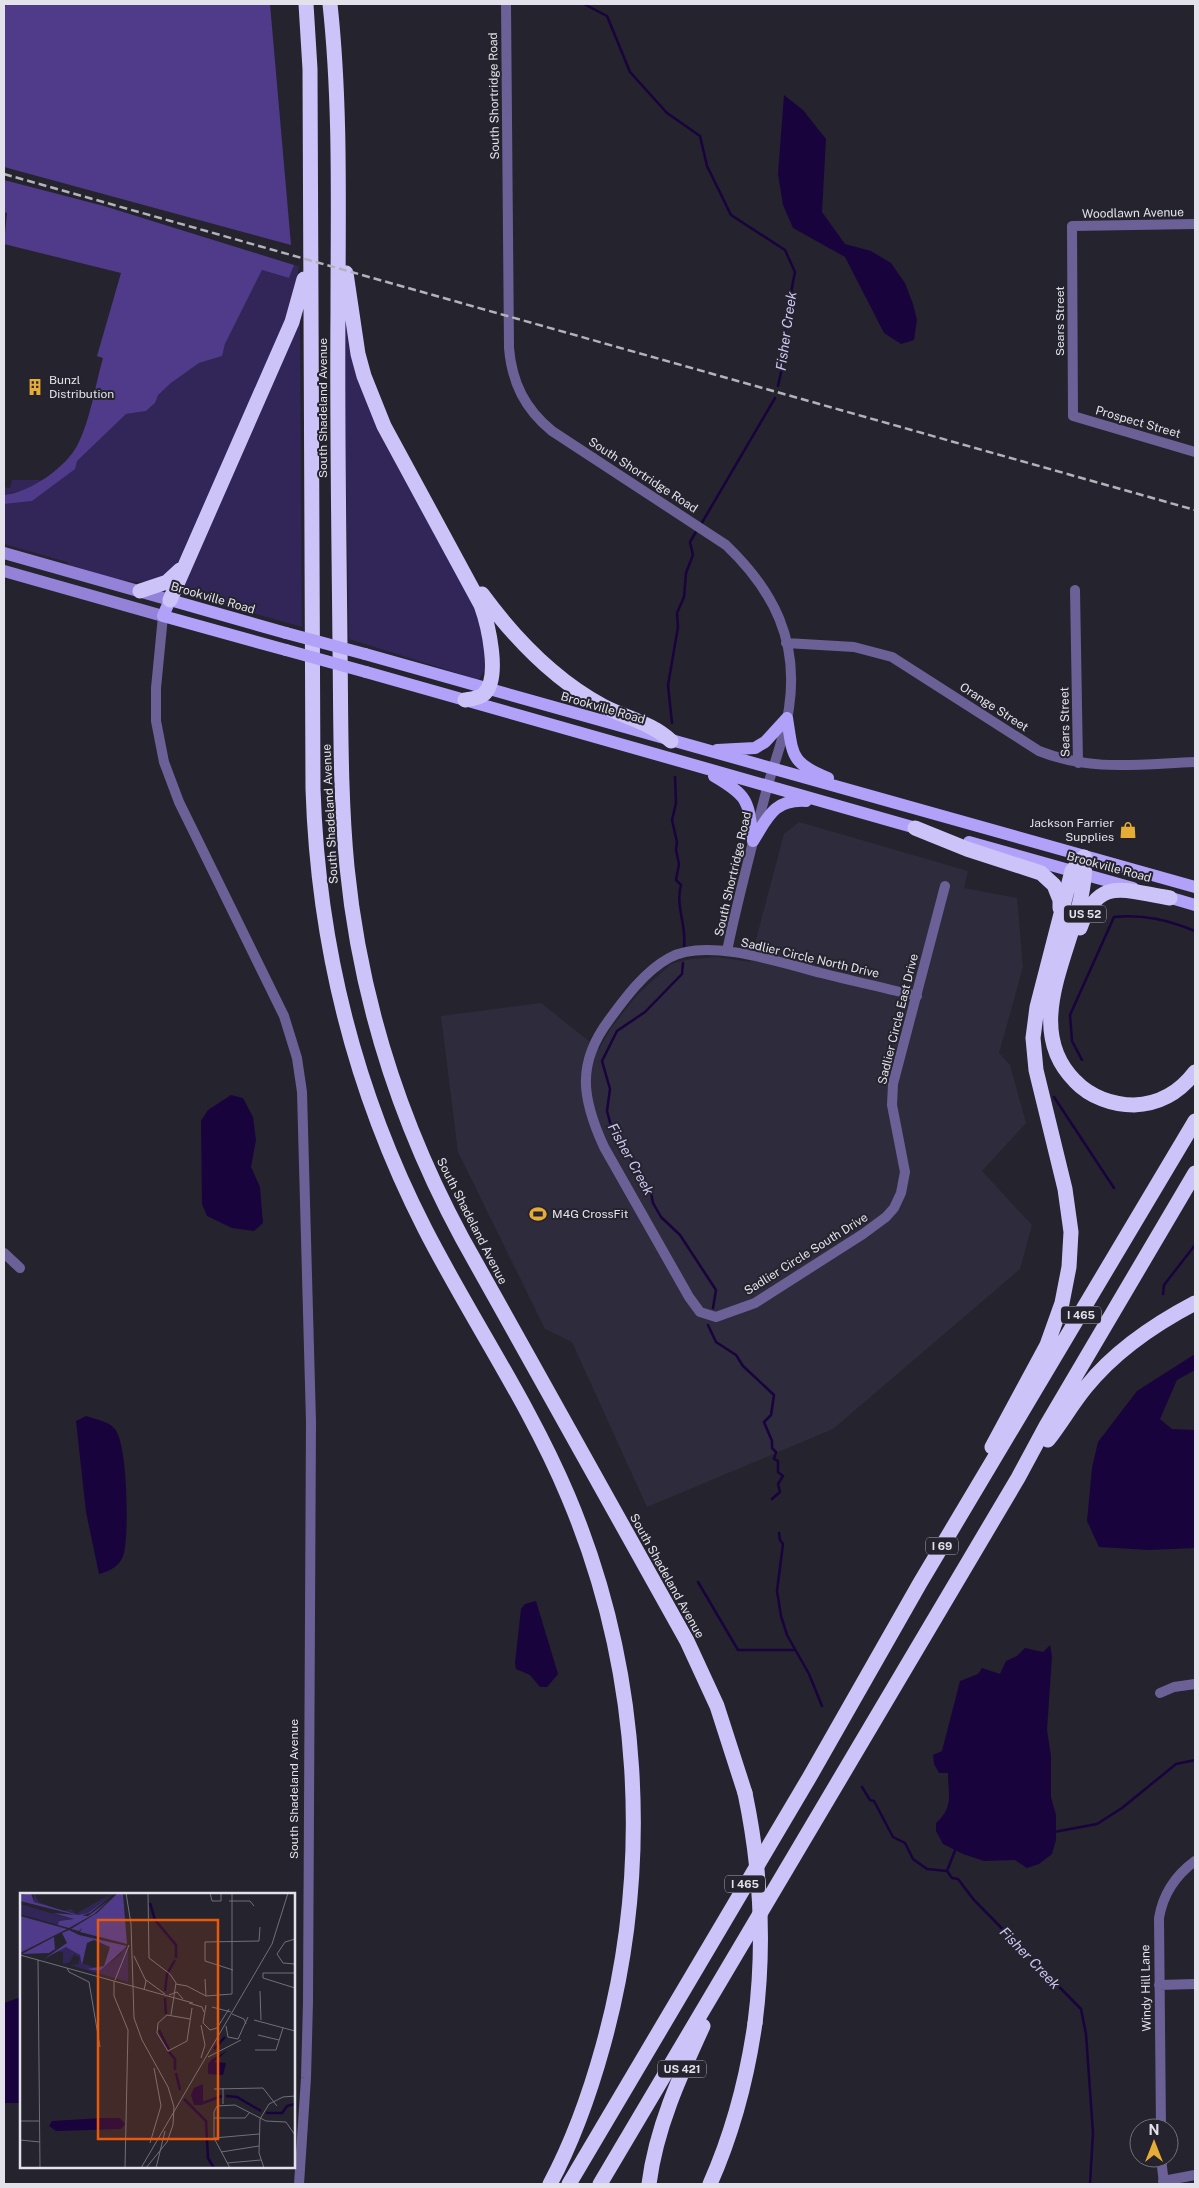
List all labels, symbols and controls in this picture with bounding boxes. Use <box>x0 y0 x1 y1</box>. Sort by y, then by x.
street label: South Shortridge Road <box>486 32 502 160</box>
street label: Woodlawn Avenue <box>1082 205 1184 221</box>
street label: Sears Street <box>1053 286 1067 356</box>
water label: Fisher Creek <box>773 290 800 372</box>
street label: South Shadeland Avenue <box>316 338 330 478</box>
place label: Bunzl Distribution <box>49 373 114 401</box>
building icon: Bunzl Distribution <box>25 377 45 397</box>
street label: Prospect Street <box>1094 403 1182 441</box>
street label: South Shortridge Road <box>586 434 700 516</box>
street label: Brookville Road <box>169 579 257 617</box>
street label: Orange Street <box>957 680 1031 734</box>
street label: Sears Street <box>1057 687 1073 757</box>
street label: Brookville Road <box>559 689 647 727</box>
street label: South Shadeland Avenue <box>319 743 341 884</box>
street label: South Shortridge Road <box>712 810 754 938</box>
place label: Jackson Farrier Supplies <box>1029 816 1114 844</box>
shop icon: Jackson Farrier Supplies <box>1118 820 1138 840</box>
street label: Brookville Road <box>1065 849 1153 885</box>
road number: US 52 <box>1064 906 1106 922</box>
street label: Sadlier Circle North Drive <box>739 935 881 981</box>
street label: Sadlier Circle East Drive <box>875 952 921 1086</box>
water label: Fisher Creek <box>605 1120 658 1198</box>
street label: South Shadeland Avenue <box>434 1155 510 1287</box>
sports icon: M4G CrossFit <box>528 1204 548 1224</box>
place label: M4G CrossFit <box>552 1207 629 1221</box>
street label: Sadlier Circle South Drive <box>742 1210 871 1298</box>
road number: I 465 <box>1061 1306 1101 1324</box>
street label: South Shadeland Avenue <box>627 1511 707 1641</box>
road number: I 69 <box>926 1538 958 1554</box>
street label: South Shadeland Avenue <box>287 1719 301 1859</box>
road number: I 465 <box>725 1876 765 1892</box>
inset map <box>20 1893 295 2168</box>
water label: Fisher Creek <box>997 1924 1064 1993</box>
street label: Windy Hill Lane <box>1138 1944 1154 2032</box>
road number: US 421 <box>658 2060 706 2078</box>
north arrow <box>1129 2118 1179 2168</box>
text: N <box>1149 2122 1159 2138</box>

